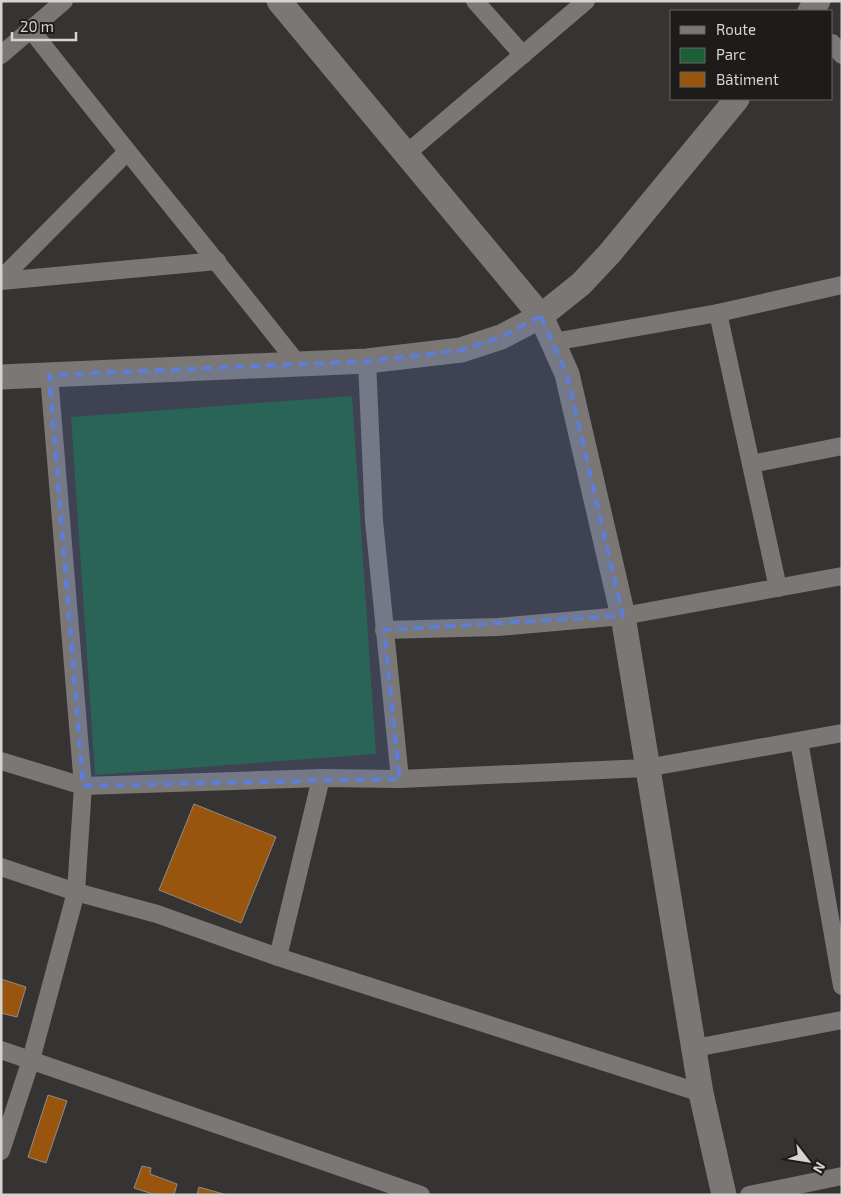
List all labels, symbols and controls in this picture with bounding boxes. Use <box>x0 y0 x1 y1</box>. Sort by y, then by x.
scale bar <box>12 10 76 42</box>
legend <box>670 10 833 100</box>
text: 20 m <box>20 17 54 35</box>
text: Route <box>716 20 756 38</box>
text: Parc <box>716 45 746 63</box>
text: Bâtiment <box>716 70 779 88</box>
north arrow <box>783 1136 833 1186</box>
text: N <box>810 1159 829 1177</box>

